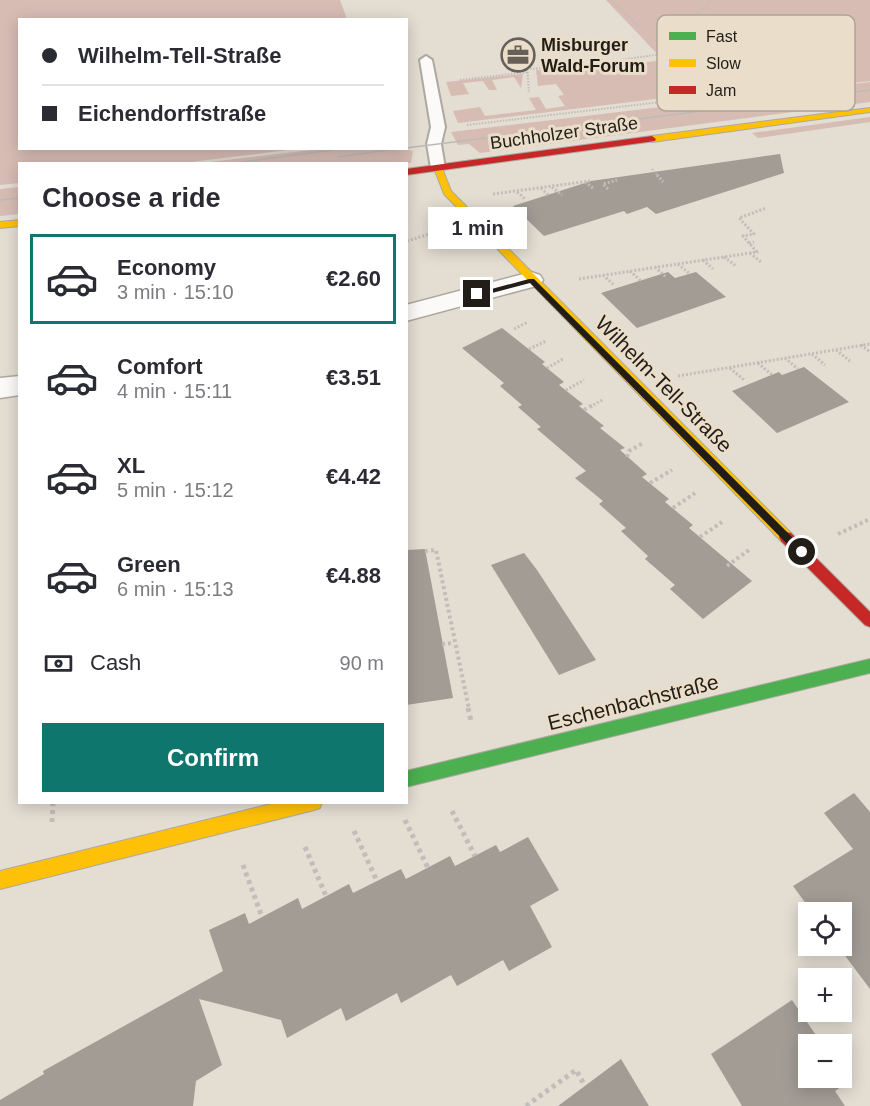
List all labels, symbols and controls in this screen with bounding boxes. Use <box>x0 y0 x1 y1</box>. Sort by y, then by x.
legend <box>657 15 855 111</box>
text: Fast <box>706 28 738 45</box>
place label: Misburger Wald-Forum <box>541 35 645 76</box>
office icon: Misburger Wald-Forum <box>500 37 536 73</box>
text: Wilhelm-Tell-Straße <box>78 43 282 68</box>
text: Slow <box>706 55 741 72</box>
text: Jam <box>706 82 736 99</box>
text: Eichendorffstraße <box>78 101 266 126</box>
street label: Buchholzer Straße <box>489 113 639 153</box>
text: Choose a ride <box>42 183 221 213</box>
callout: 1 min <box>428 207 526 249</box>
text: 1 min <box>451 217 504 239</box>
icon: car <box>45 252 99 306</box>
text: Economy <box>117 255 216 280</box>
text: €2.60 <box>326 266 381 291</box>
route end <box>463 280 490 307</box>
text: 3 min · 15:10 <box>117 281 234 303</box>
street label: Wilhelm-Tell-Straße <box>591 311 737 457</box>
icon: car <box>45 351 99 405</box>
text: Comfort <box>117 354 203 379</box>
text: €3.51 <box>326 365 381 390</box>
text: 4 min · 15:11 <box>117 380 232 402</box>
icon: car <box>45 450 99 504</box>
text: XL <box>117 453 145 478</box>
text: €4.42 <box>326 464 381 489</box>
text: 5 min · 15:12 <box>117 479 234 501</box>
route start <box>788 538 815 565</box>
icon: car <box>45 549 99 603</box>
text: Green <box>117 552 181 577</box>
text: €4.88 <box>326 563 381 588</box>
text: 6 min · 15:13 <box>117 578 234 600</box>
icon: cash <box>42 647 75 680</box>
text: Cash <box>90 650 141 675</box>
text: 90 m <box>340 652 384 674</box>
street label: Eschenbachstraße <box>545 670 721 734</box>
button: Confirm <box>42 723 384 792</box>
map controls <box>798 902 852 1088</box>
button: locate <box>798 902 852 956</box>
button: + <box>798 968 852 1022</box>
button: − <box>798 1034 852 1088</box>

